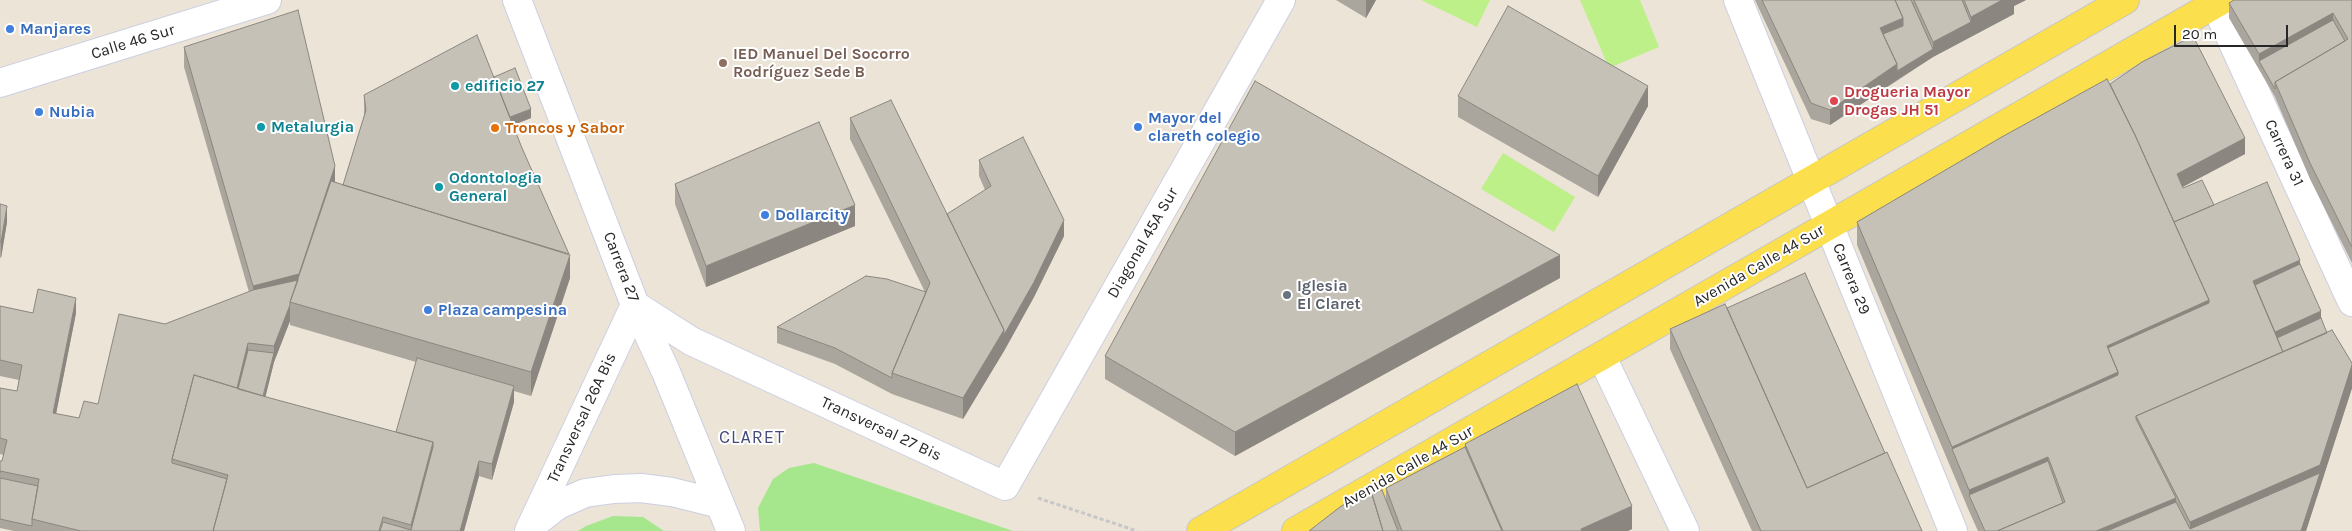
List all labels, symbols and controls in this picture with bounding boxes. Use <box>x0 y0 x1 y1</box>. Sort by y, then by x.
scale bar <box>2177 15 2291 47</box>
place label: Manjares <box>20 19 91 39</box>
street label: Calle 46 Sur <box>89 20 177 64</box>
marker: Manjares <box>4 23 16 35</box>
text: 20 m <box>2182 25 2217 43</box>
place label: IED Manuel Del Socorro Rodríguez Sede B <box>733 44 910 82</box>
marker: IED Manuel Del Socorro Rodríguez Sede B <box>717 57 729 69</box>
place label: edificio 27 <box>465 76 544 96</box>
marker: edificio 27 <box>449 80 461 92</box>
place label: Drogueria Mayor Drogas JH 51 <box>1844 82 1970 120</box>
marker: Drogueria Mayor Drogas JH 51 <box>1828 95 1840 107</box>
place label: Nubia <box>49 102 95 122</box>
marker: Nubia <box>33 106 45 118</box>
place label: Mayor del clareth colegio <box>1148 108 1260 146</box>
place label: Metalurgia <box>271 117 354 137</box>
street label: Carrera 31 <box>2260 117 2308 189</box>
place label: Troncos y Sabor <box>505 118 624 138</box>
marker: Metalurgia <box>255 121 267 133</box>
marker: Mayor del clareth colegio <box>1132 121 1144 133</box>
marker: Troncos y Sabor <box>489 122 501 134</box>
place label: Odontologia General <box>449 168 542 206</box>
marker: Odontologia General <box>433 181 445 193</box>
street label: Diagonal 45A Sur <box>1103 184 1183 302</box>
place label: Dollarcity <box>775 205 849 225</box>
marker: Dollarcity <box>759 209 771 221</box>
street label: Avenida Calle 44 Sur <box>1690 221 1828 311</box>
street label: Carrera 27 <box>599 229 643 305</box>
street label: Carrera 29 <box>1828 240 1874 318</box>
place label: Iglesia El Claret <box>1297 276 1361 314</box>
marker: Iglesia El Claret <box>1281 289 1293 301</box>
place label: Plaza campesina <box>438 300 567 320</box>
marker: Plaza campesina <box>422 304 434 316</box>
street label: Transversal 26A Bis <box>543 350 621 486</box>
street label: Transversal 27 Bis <box>818 393 944 465</box>
street label: Avenida Calle 44 Sur <box>1339 422 1477 512</box>
district label: CLARET <box>718 427 786 449</box>

